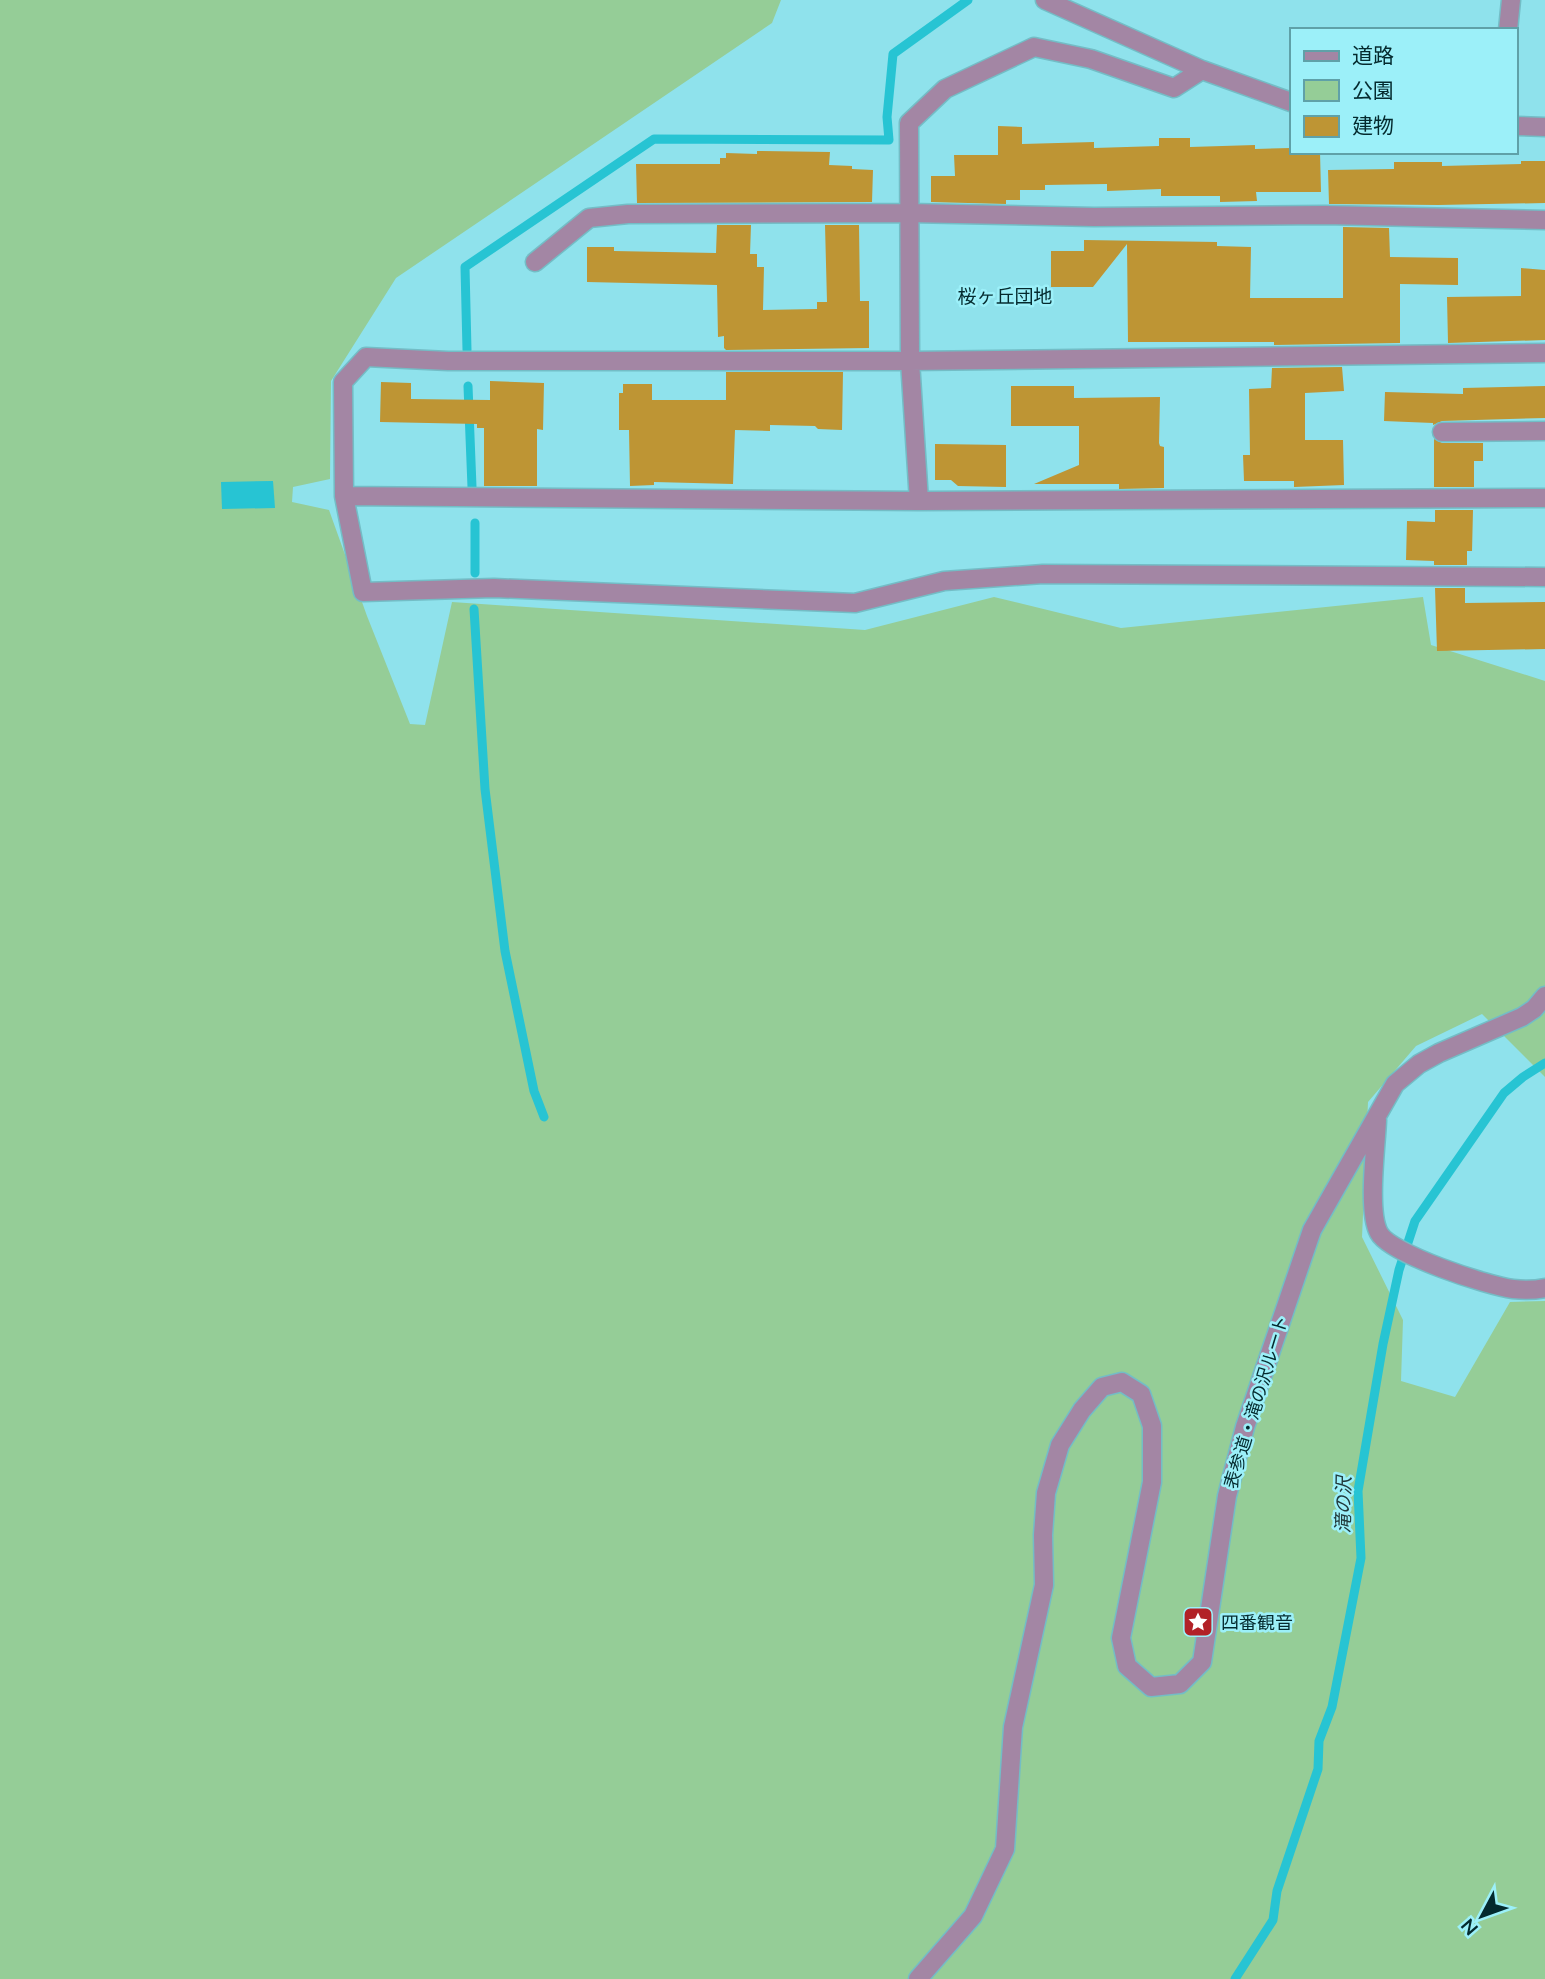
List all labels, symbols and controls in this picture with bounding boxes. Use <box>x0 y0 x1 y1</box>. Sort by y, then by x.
legend <box>1290 28 1517 154</box>
text: 道路 <box>1352 42 1394 68</box>
text: 公園 <box>1352 77 1394 103</box>
text: 建物 <box>1352 112 1394 138</box>
district label: 桜ヶ丘団地 <box>957 284 1053 308</box>
street label: 表参道・滝の沢ルート <box>1219 1313 1293 1491</box>
water label: 滝の沢 <box>1331 1473 1356 1534</box>
place icon: 四番観音 <box>1181 1605 1215 1639</box>
place label: 四番観音 <box>1221 1611 1293 1634</box>
north arrow <box>1447 1881 1517 1951</box>
text: N <box>1455 1914 1483 1940</box>

